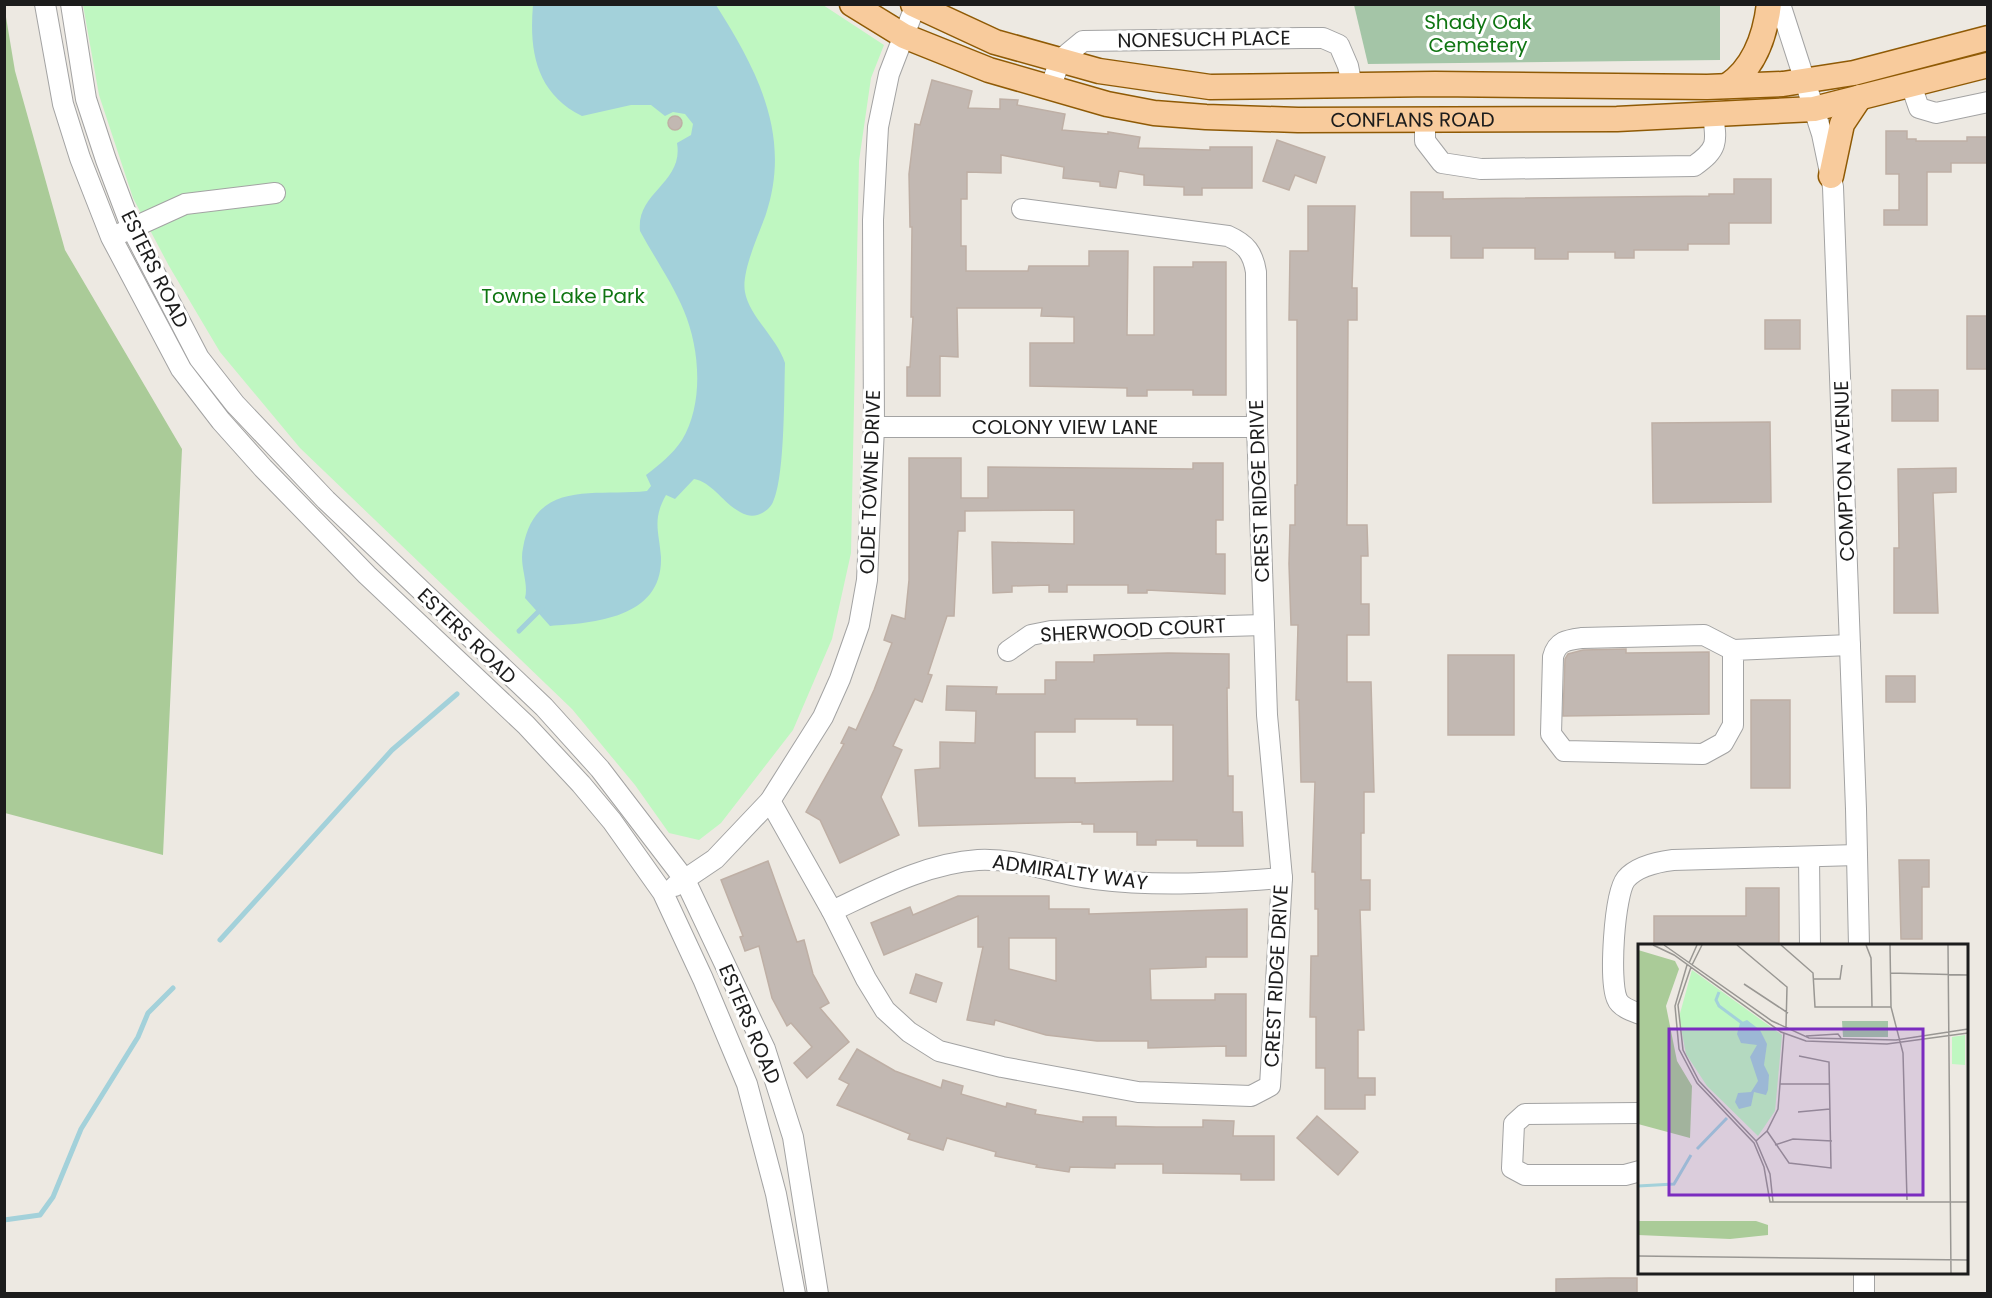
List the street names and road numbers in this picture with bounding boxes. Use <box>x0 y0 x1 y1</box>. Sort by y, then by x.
street label: NONESUCH PLACE <box>1117 23 1291 55</box>
street label: CONFLANS ROAD <box>1330 105 1495 134</box>
street label: ESTERS ROAD <box>114 205 196 333</box>
street label: COMPTON AVENUE <box>1827 380 1861 562</box>
street label: OLDE TOWNE DRIVE <box>853 389 887 575</box>
street label: CREST RIDGE DRIVE <box>1242 399 1276 583</box>
street label: COLONY VIEW LANE <box>972 413 1158 441</box>
street label: ESTERS ROAD <box>411 582 523 690</box>
street label: SHERWOOD COURT <box>1039 611 1227 649</box>
street label: ADMIRALTY WAY <box>991 847 1150 897</box>
street label: CREST RIDGE DRIVE <box>1257 884 1295 1068</box>
street label: ESTERS ROAD <box>712 960 788 1088</box>

